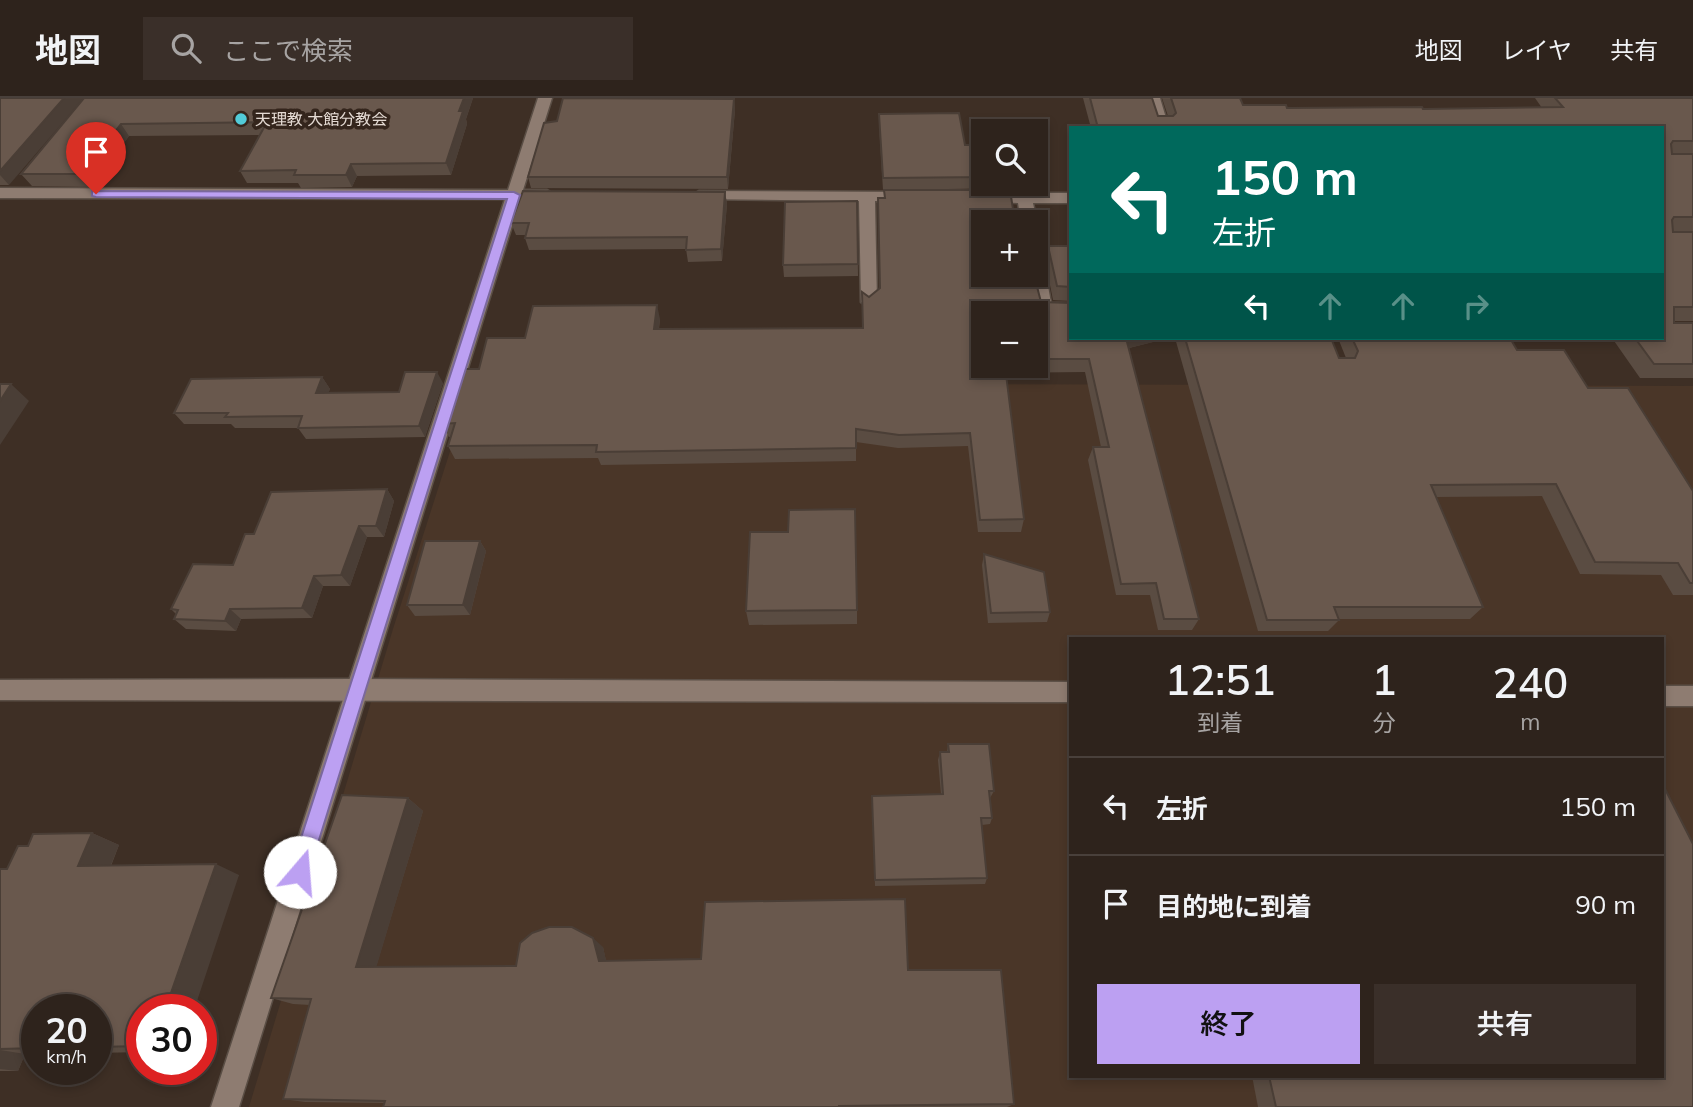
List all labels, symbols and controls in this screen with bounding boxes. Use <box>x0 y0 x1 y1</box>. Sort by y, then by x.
search box <box>143 17 633 80</box>
text: 地図 <box>35 29 101 70</box>
icon: search <box>167 29 205 67</box>
text: ここで検索 <box>223 34 353 67</box>
text: 地図 <box>1415 35 1463 65</box>
text: レイヤ <box>1501 35 1572 65</box>
text: 共有 <box>1610 35 1658 65</box>
place label: 天理教 大館分教会 <box>255 109 387 129</box>
marker: 天理教 大館分教会 <box>233 111 249 127</box>
map controls <box>971 119 1048 378</box>
button: search <box>971 119 1048 196</box>
pin <box>66 122 126 194</box>
icon: arrive <box>77 133 115 171</box>
text: 150 m <box>1212 146 1358 207</box>
icon: left <box>1097 154 1188 245</box>
button: + <box>971 210 1048 287</box>
text: 左折 <box>1212 212 1276 252</box>
icon: left <box>1238 287 1276 325</box>
icon: ahead <box>1311 287 1349 325</box>
icon: ahead <box>1384 287 1422 325</box>
icon: right <box>1457 287 1495 325</box>
button: − <box>971 301 1048 378</box>
text: 12:51 <box>1165 653 1276 706</box>
text: 1 <box>1371 653 1397 706</box>
text: 240 <box>1493 656 1568 709</box>
text: m <box>1520 707 1540 736</box>
text: 到着 <box>1197 708 1243 737</box>
text: 分 <box>1373 708 1396 737</box>
icon: left <box>1097 787 1135 825</box>
text: 150 m <box>1560 790 1636 823</box>
text: 左折 <box>1156 792 1208 825</box>
position arrow <box>263 835 337 909</box>
icon: arrive <box>1097 885 1135 923</box>
text: 90 m <box>1575 888 1636 921</box>
text: 目的地に到着 <box>1156 890 1312 923</box>
button: 終了 <box>1097 984 1360 1064</box>
button: 共有 <box>1374 984 1636 1064</box>
speed limit sign: 30 <box>126 994 217 1085</box>
text: 20 <box>45 1008 88 1052</box>
text: km/h <box>46 1045 87 1068</box>

